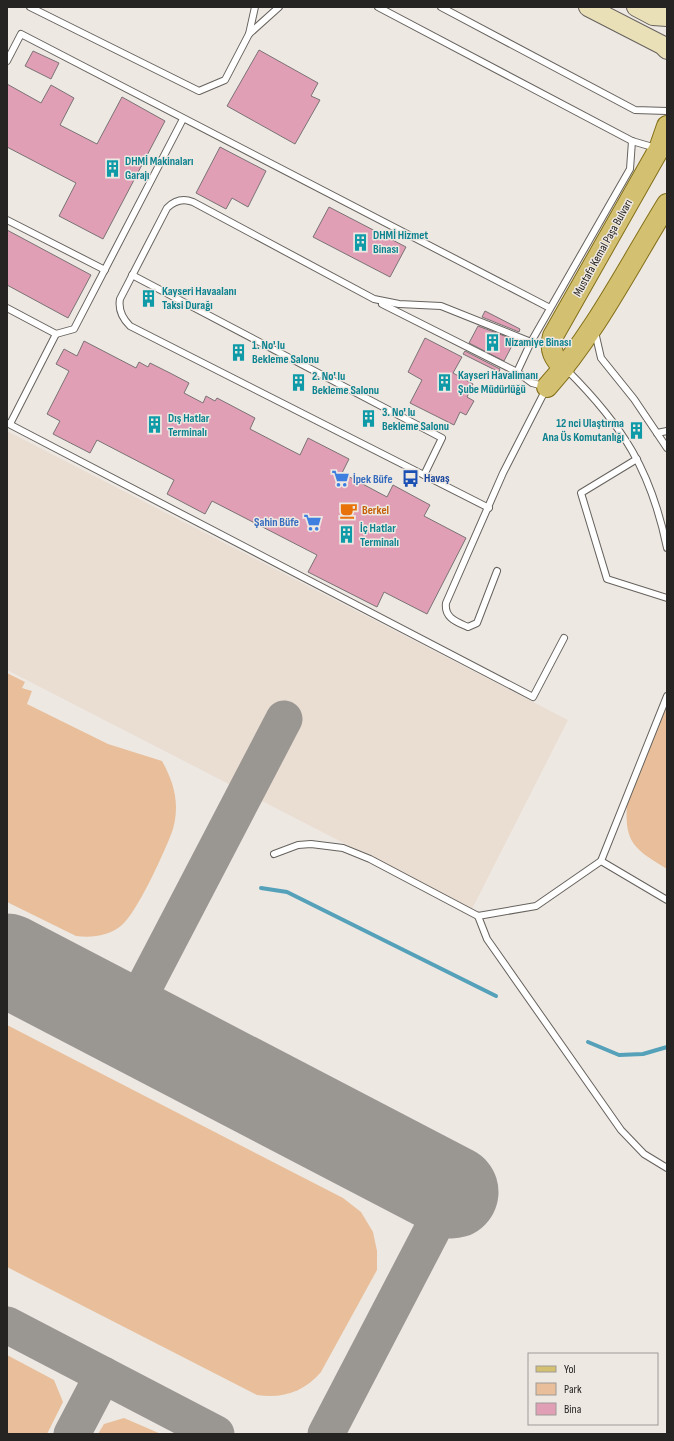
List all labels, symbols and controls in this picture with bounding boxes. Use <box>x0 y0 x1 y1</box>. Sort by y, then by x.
place label: DHMİ Makinaları Garajı <box>125 154 193 183</box>
building icon: DHMİ Makinaları Garajı <box>102 158 122 178</box>
street label: Mustafa Kemal Paşa Bulvarı <box>570 197 636 299</box>
place label: DHMİ Hizmet Binası <box>373 228 428 257</box>
building icon: DHMİ Hizmet Binası <box>350 232 370 252</box>
place label: Kayseri Havaalanı Taksi Durağı <box>162 284 236 313</box>
building icon: Kayseri Havaalanı Taksi Durağı <box>139 288 159 308</box>
building icon: Nizamiye Binası <box>482 332 502 352</box>
place label: Nizamiye Binası <box>505 335 571 350</box>
place label: 1. No' lu Bekleme Salonu <box>252 338 319 367</box>
building icon: 1. No' lu Bekleme Salonu <box>229 342 249 362</box>
place label: Kayseri Havalimanı Şube Müdürlüğü <box>458 368 538 397</box>
place label: 2. No' lu Bekleme Salonu <box>312 369 379 398</box>
building icon: Kayseri Havalimanı Şube Müdürlüğü <box>435 372 455 392</box>
building icon: 2. No' lu Bekleme Salonu <box>289 373 309 393</box>
place label: 3. No' lu Bekleme Salonu <box>382 405 449 434</box>
building icon: 3. No' lu Bekleme Salonu <box>359 409 379 429</box>
place label: Dış Hatlar Terminalı <box>168 411 210 440</box>
building icon: Dış Hatlar Terminalı <box>145 415 165 435</box>
place label: 12 nci Ulaştırma Ana Üs Komutanlığı <box>542 416 624 445</box>
building icon: 12 nci Ulaştırma Ana Üs Komutanlığı <box>627 420 647 440</box>
bus stop icon: Havaş <box>401 468 421 488</box>
supermarket icon: İpek Büfe <box>330 469 350 489</box>
place label: Havaş <box>424 471 450 486</box>
place label: İpek Büfe <box>353 472 393 487</box>
cafe icon: Berkel <box>339 500 359 520</box>
place label: Berkel <box>362 503 389 518</box>
supermarket icon: Şahin Büfe <box>302 512 322 532</box>
place label: Şahin Büfe <box>254 515 299 530</box>
place label: İç Hatlar Terminalı <box>360 521 399 550</box>
building icon: İç Hatlar Terminalı <box>337 525 357 545</box>
legend <box>528 1353 658 1425</box>
text: Yol <box>564 1362 576 1377</box>
text: Park <box>564 1382 582 1397</box>
text: Bina <box>564 1402 582 1417</box>

